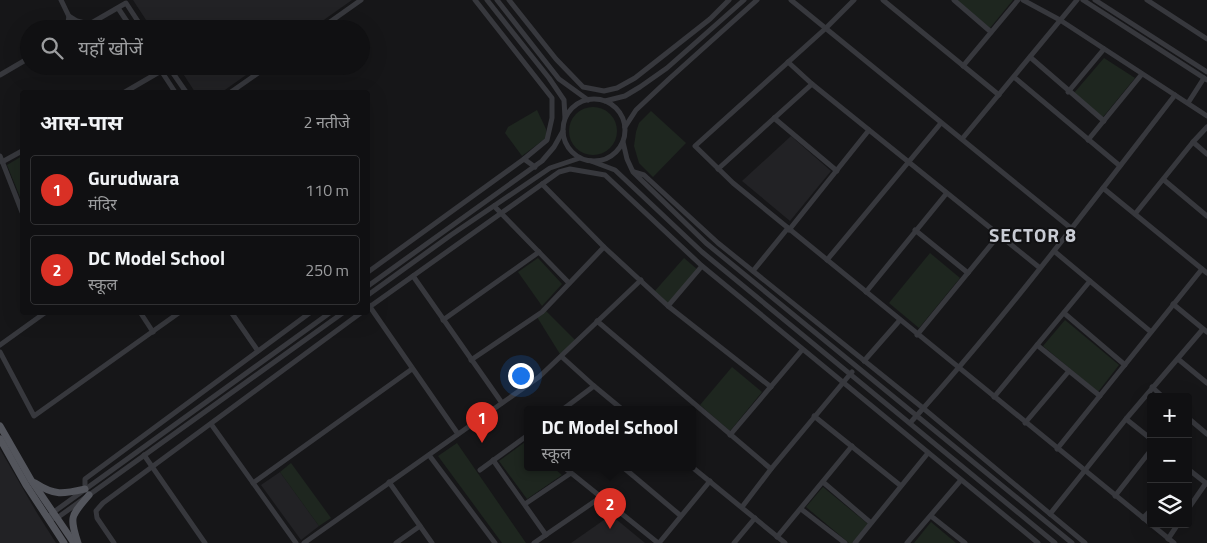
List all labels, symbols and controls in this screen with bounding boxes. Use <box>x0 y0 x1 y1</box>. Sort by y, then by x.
search box <box>20 20 370 75</box>
text: यहाँ खोजें <box>78 33 143 62</box>
icon: search <box>38 34 66 62</box>
text: आस-पास <box>40 106 123 138</box>
text: 2 नतीजे <box>304 110 350 134</box>
text: Gurudwara <box>88 163 179 192</box>
text: 1 <box>53 178 61 202</box>
text: 110 m <box>305 178 349 202</box>
text: मंदिर <box>88 192 117 216</box>
district label: SECTOR 8 <box>989 220 1077 249</box>
text: DC Model School <box>88 243 225 272</box>
text: 2 <box>53 258 61 282</box>
text: 250 m <box>305 258 349 282</box>
text: स्कूल <box>88 272 117 296</box>
your location <box>508 363 534 389</box>
map controls <box>1147 393 1192 528</box>
button: + <box>1147 393 1192 438</box>
pin: 1 <box>466 402 498 443</box>
popup <box>524 406 696 471</box>
text: DC Model School <box>541 412 679 441</box>
button: − <box>1147 438 1192 483</box>
text: स्कूल <box>541 441 571 465</box>
button: layers <box>1147 483 1192 528</box>
pin: 2 <box>594 488 626 529</box>

